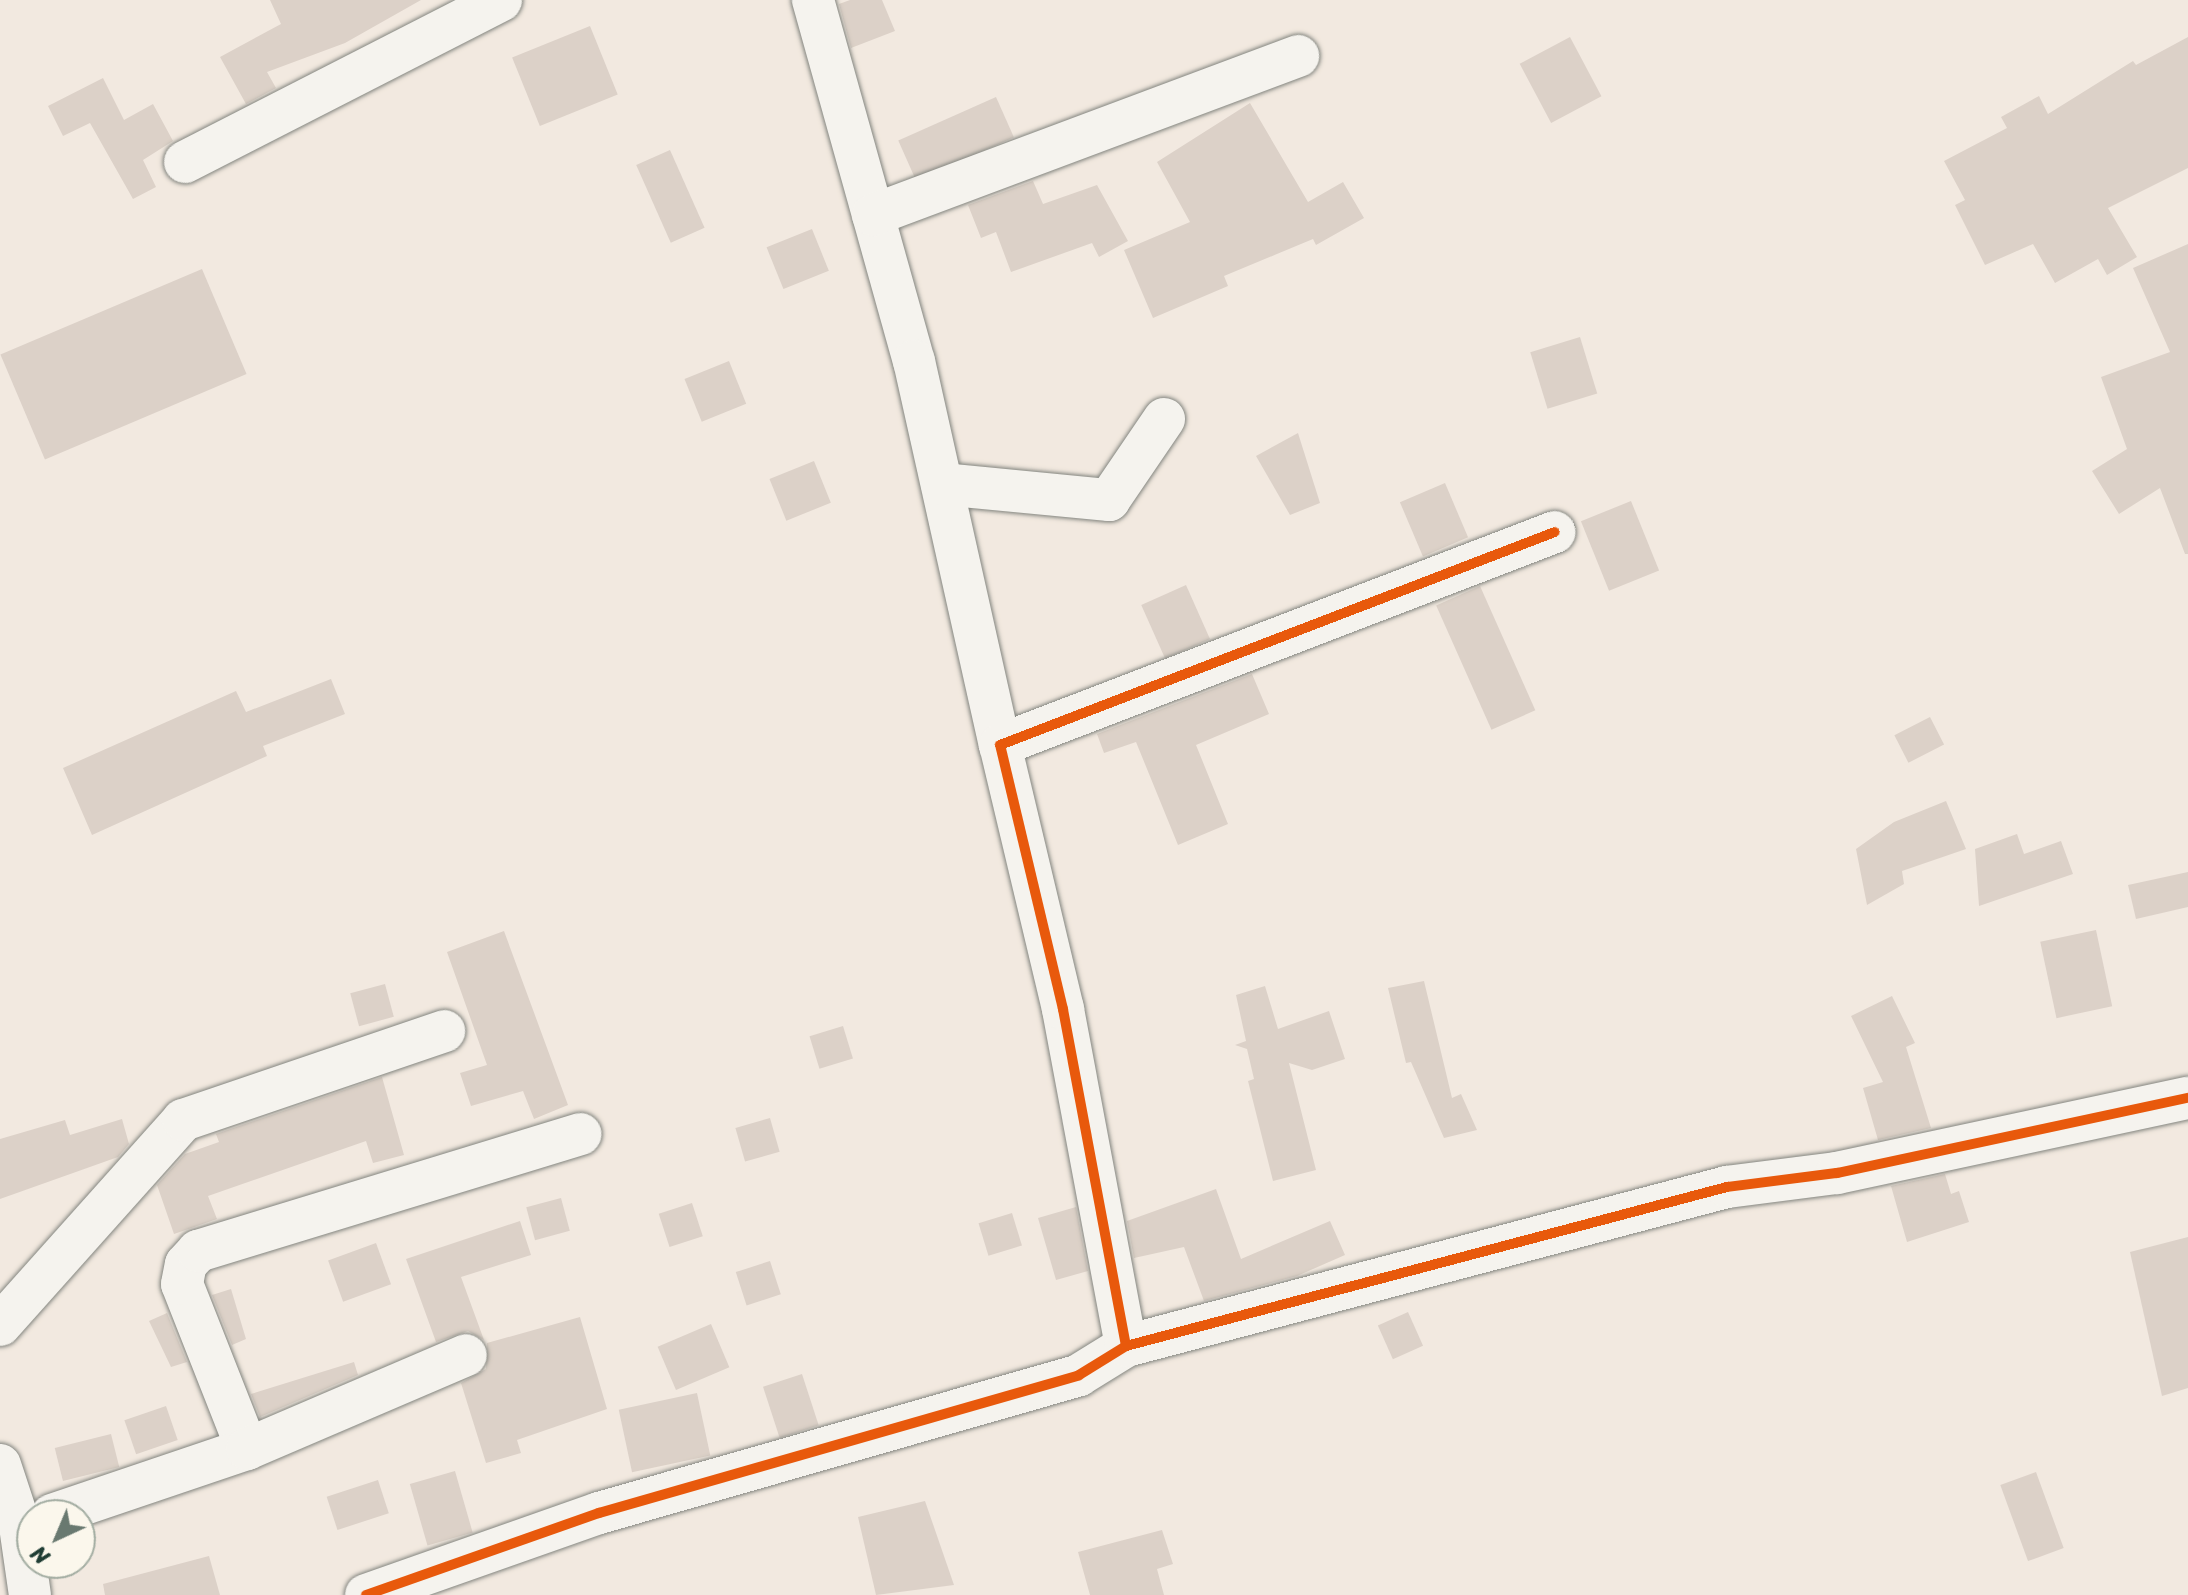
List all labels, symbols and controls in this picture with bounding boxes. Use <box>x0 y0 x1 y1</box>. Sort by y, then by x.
north arrow <box>16 1499 96 1579</box>
text: N <box>21 1536 59 1575</box>

